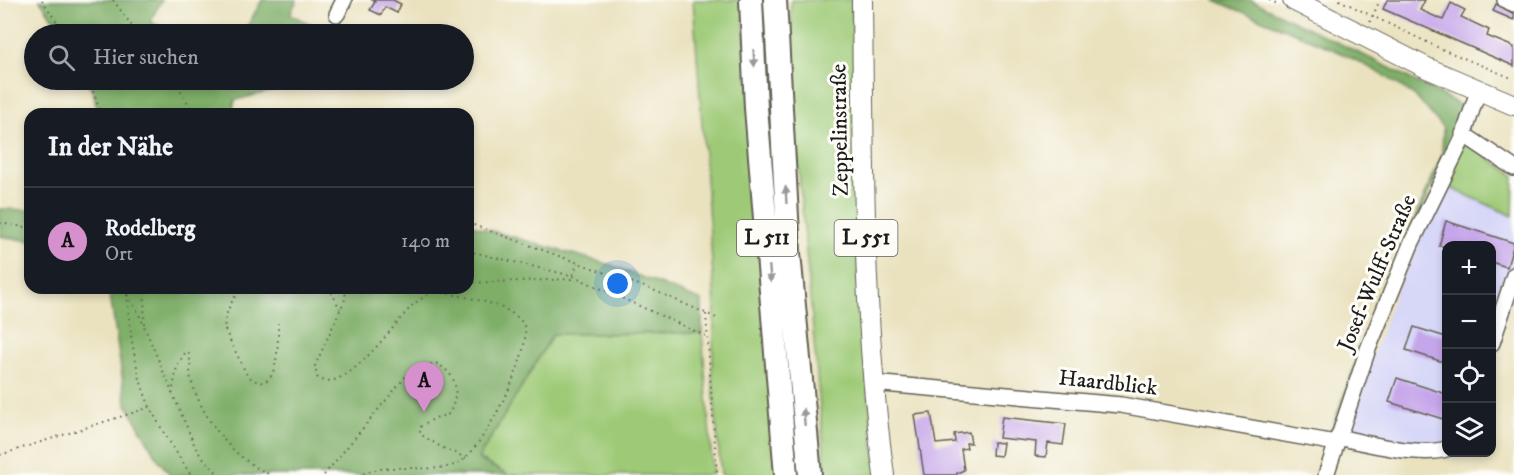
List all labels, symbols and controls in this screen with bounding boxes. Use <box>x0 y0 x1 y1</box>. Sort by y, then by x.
search box <box>24 24 474 90</box>
icon: search <box>45 41 78 74</box>
text: Hier suchen <box>93 44 199 71</box>
one-way arrow <box>749 49 758 68</box>
street label: Zeppelinstraße <box>825 63 855 197</box>
text: In der Nähe <box>48 131 173 164</box>
one-way arrow <box>781 185 790 204</box>
street label: Josef-Wulff-Straße <box>1331 191 1422 357</box>
text: Rodelberg <box>105 215 195 242</box>
road number: L 511 <box>737 220 797 256</box>
road number: L 551 <box>834 220 898 256</box>
text: A <box>61 229 74 254</box>
text: 140 m <box>401 229 450 254</box>
map controls <box>1442 241 1496 457</box>
button: + <box>1442 241 1496 295</box>
text: Ort <box>105 242 133 267</box>
one-way arrow <box>765 264 775 283</box>
your location <box>603 269 632 298</box>
button: − <box>1442 295 1496 349</box>
button: locate <box>1442 349 1496 403</box>
pin: A <box>404 362 444 412</box>
street label: Haardblick <box>1057 364 1159 402</box>
button: layers <box>1442 403 1496 457</box>
one-way arrow <box>799 407 809 426</box>

